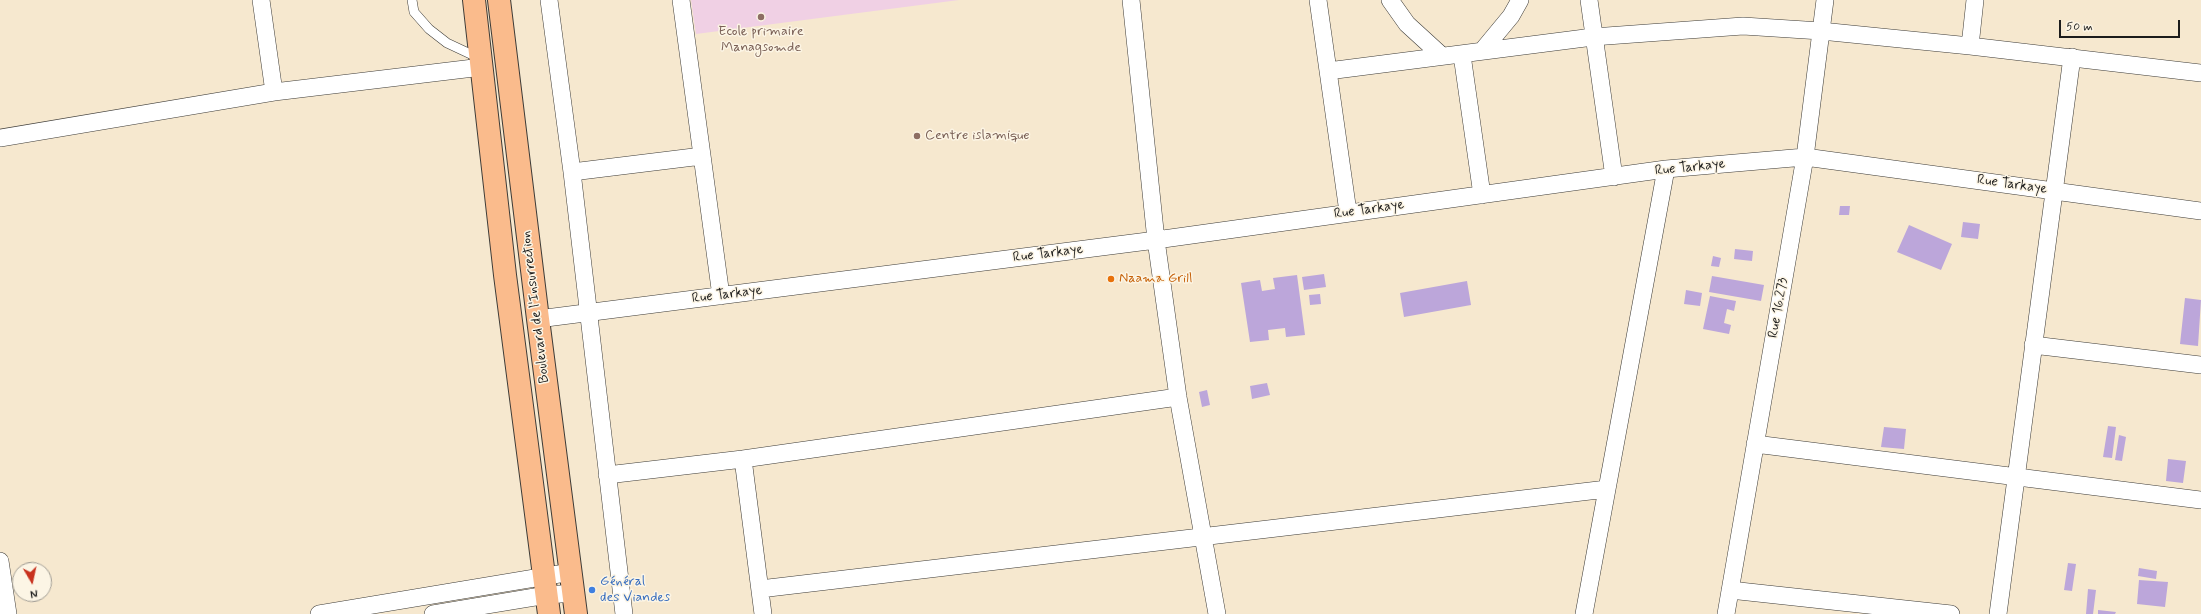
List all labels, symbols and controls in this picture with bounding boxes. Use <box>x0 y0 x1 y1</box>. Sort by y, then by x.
marker: Ecole primaire Managsomde <box>756 12 766 22</box>
scale bar <box>2061 12 2182 38</box>
text: 50 m <box>2066 19 2093 35</box>
place label: Ecole primaire Managsomde <box>718 24 804 56</box>
place label: Centre islamique <box>925 128 1030 144</box>
marker: Centre islamique <box>912 131 922 141</box>
street label: Rue Tarkaye <box>1654 156 1726 180</box>
street label: Rue Tarkaye <box>1976 172 2048 198</box>
street label: Rue Tarkaye <box>1333 197 1405 223</box>
street label: Boulevard de l'Insurrection <box>518 230 554 384</box>
street label: Rue Tarkaye <box>1012 241 1084 267</box>
place label: Naama Grill <box>1119 271 1192 287</box>
marker: Naama Grill <box>1106 274 1116 284</box>
street label: Rue 16.273 <box>1765 276 1793 340</box>
street label: Rue Tarkaye <box>691 282 763 308</box>
north arrow <box>12 562 52 602</box>
place label: Général des Viandes <box>600 574 670 606</box>
text: N <box>29 585 38 600</box>
marker: Général des Viandes <box>587 585 597 595</box>

